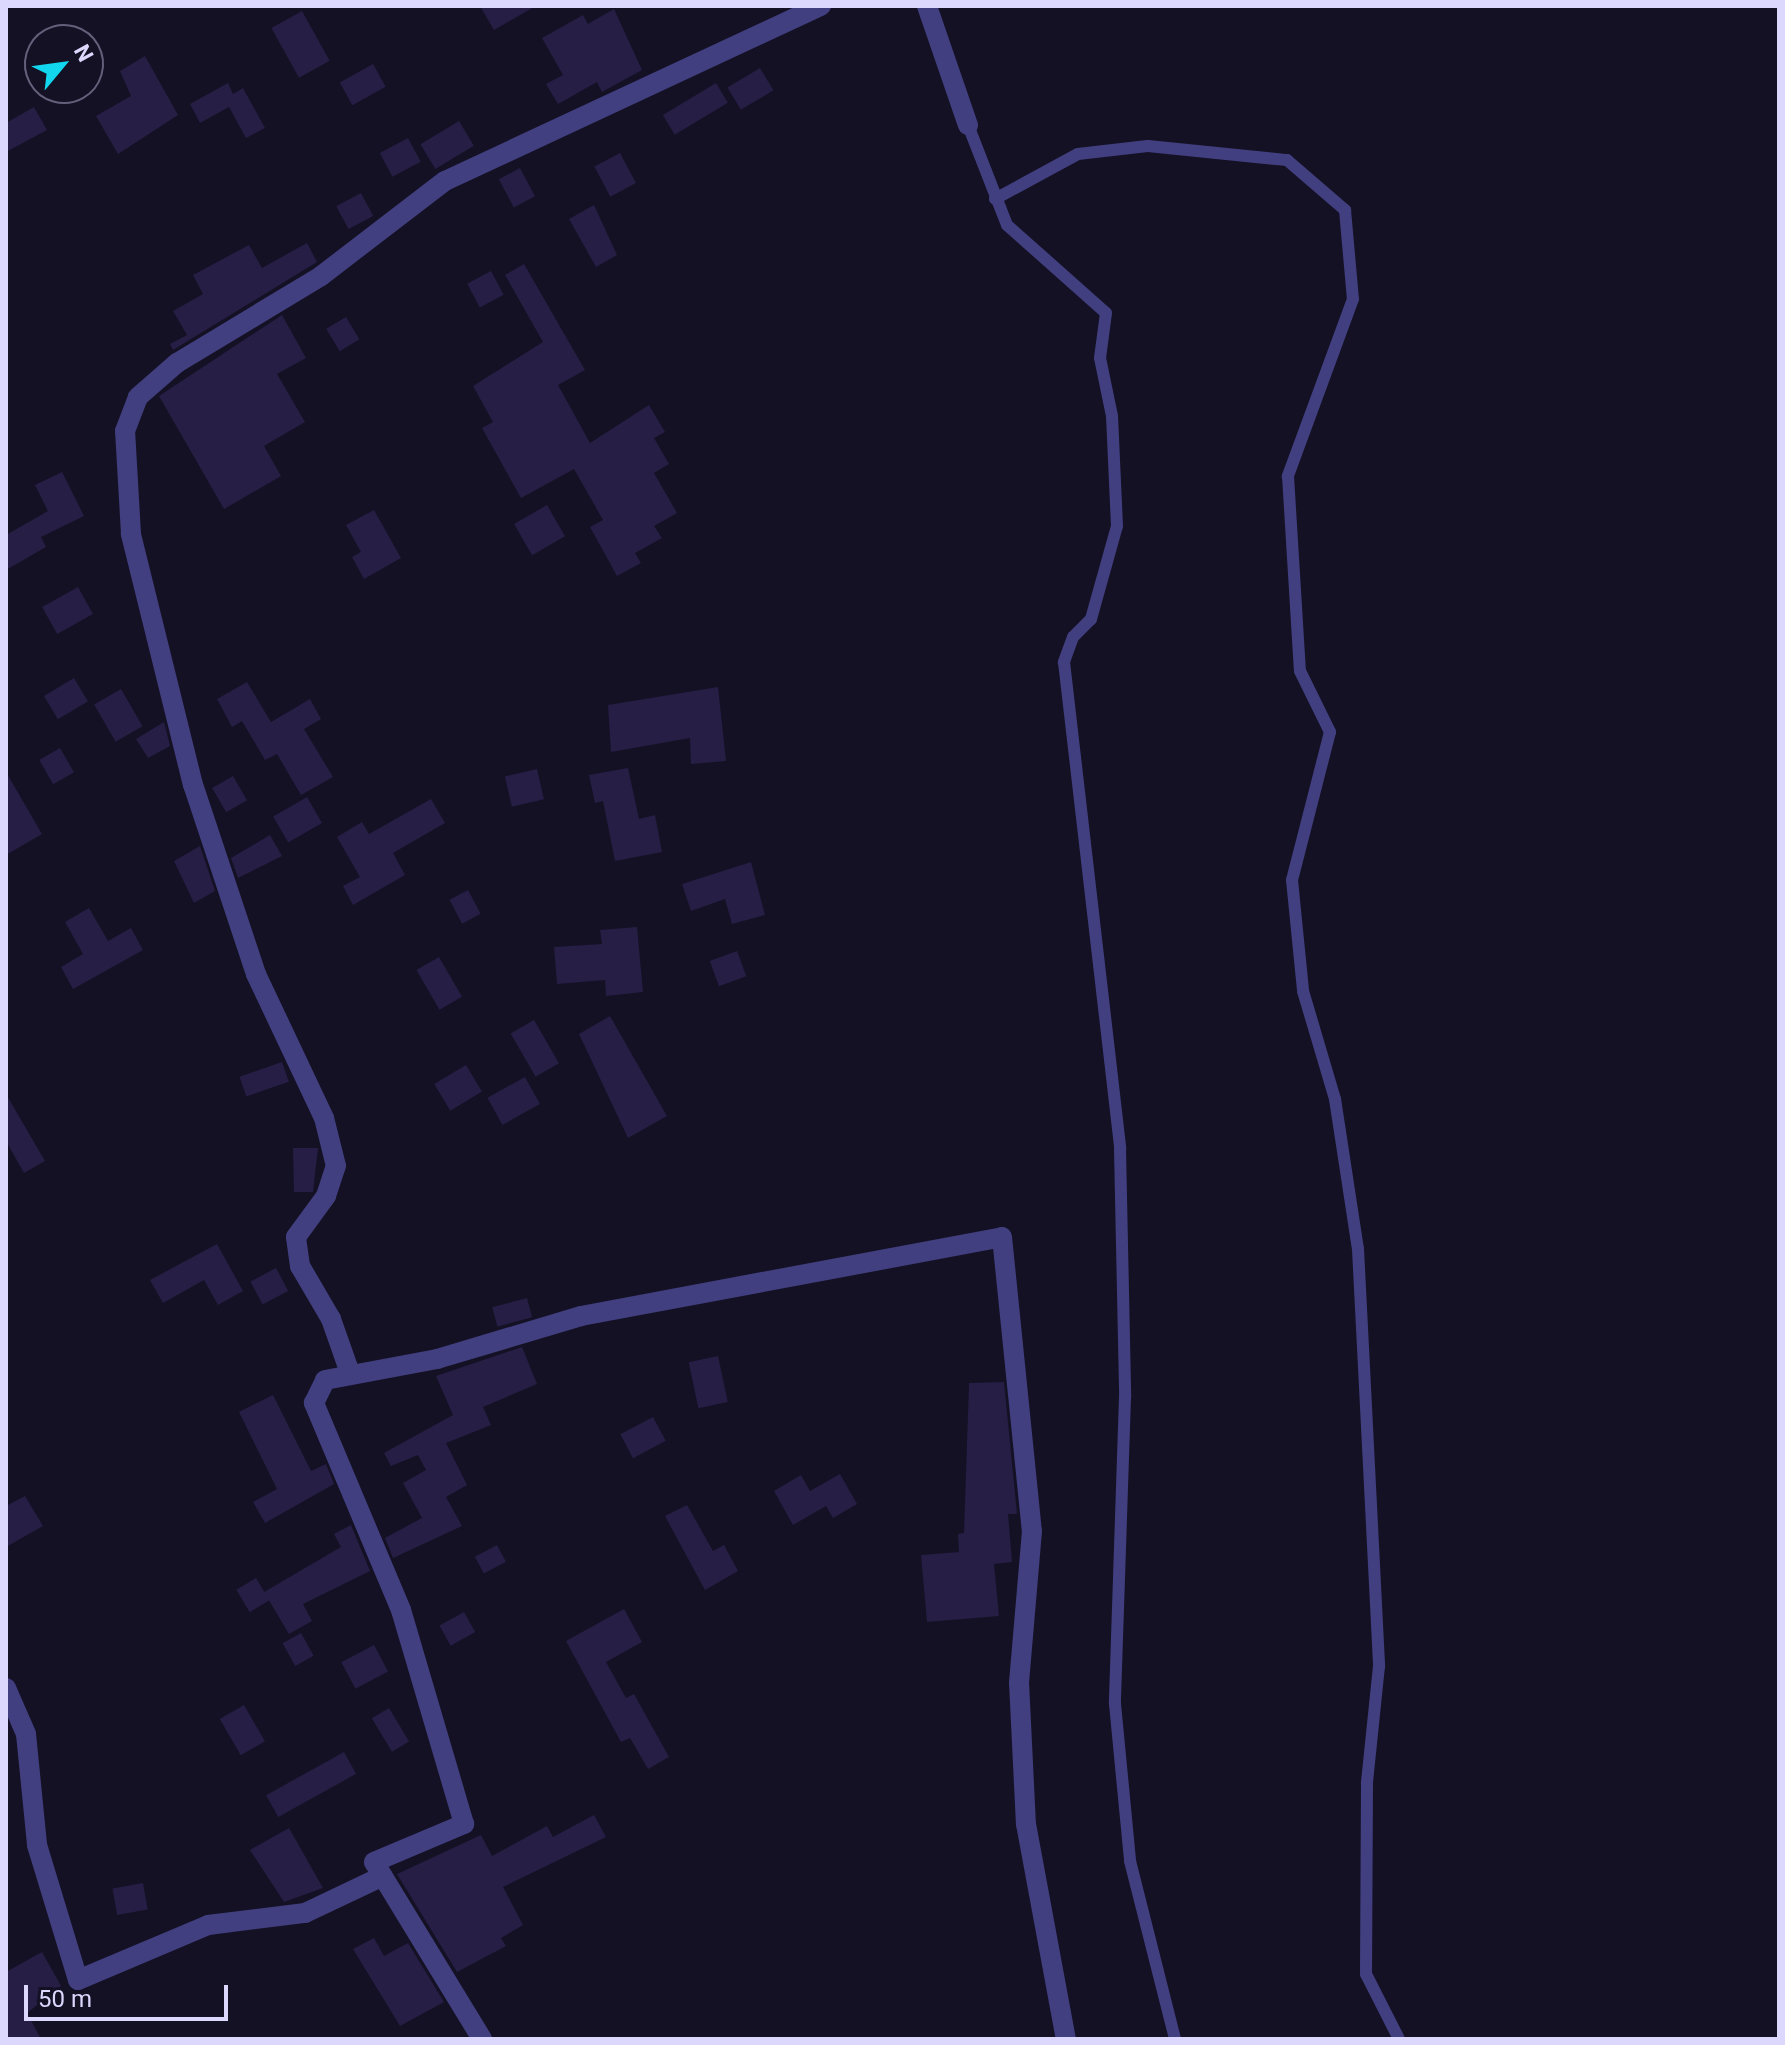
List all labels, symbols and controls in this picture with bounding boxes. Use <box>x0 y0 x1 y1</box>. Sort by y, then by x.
north arrow <box>24 24 104 104</box>
text: N <box>69 40 98 66</box>
scale bar <box>28 1969 232 2019</box>
text: 50 m <box>38 1985 92 2013</box>

